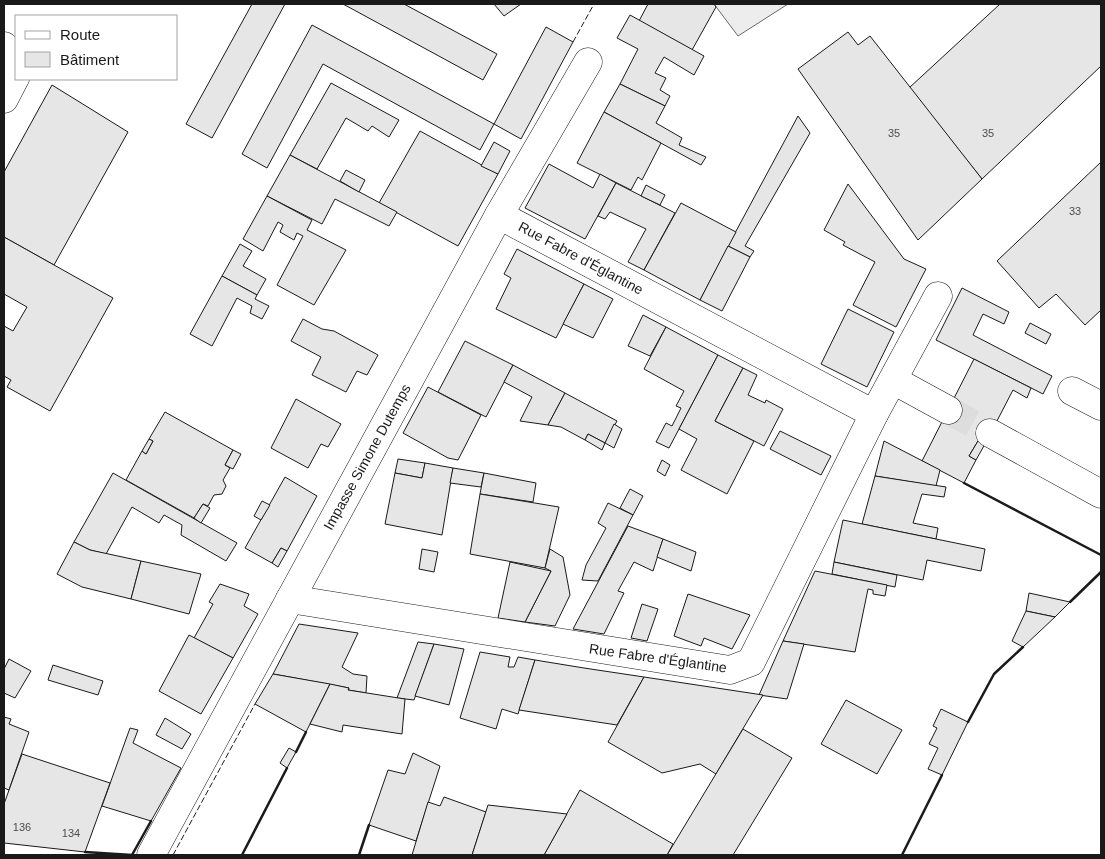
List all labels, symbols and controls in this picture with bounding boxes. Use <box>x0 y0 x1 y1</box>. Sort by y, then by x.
legend <box>15 15 178 80</box>
text: Route <box>60 26 100 43</box>
text: Bâtiment <box>60 51 120 68</box>
house number: 35 <box>888 127 900 139</box>
house number: 35 <box>982 127 994 139</box>
house number: 33 <box>1069 205 1081 217</box>
street label: Rue Fabre d'Églantine <box>516 218 646 298</box>
street label: Impasse Simone Dutemps <box>320 381 414 533</box>
street label: Rue Fabre d'Églantine <box>588 640 728 676</box>
house number: 136 <box>13 821 31 833</box>
house number: 134 <box>62 827 80 839</box>

